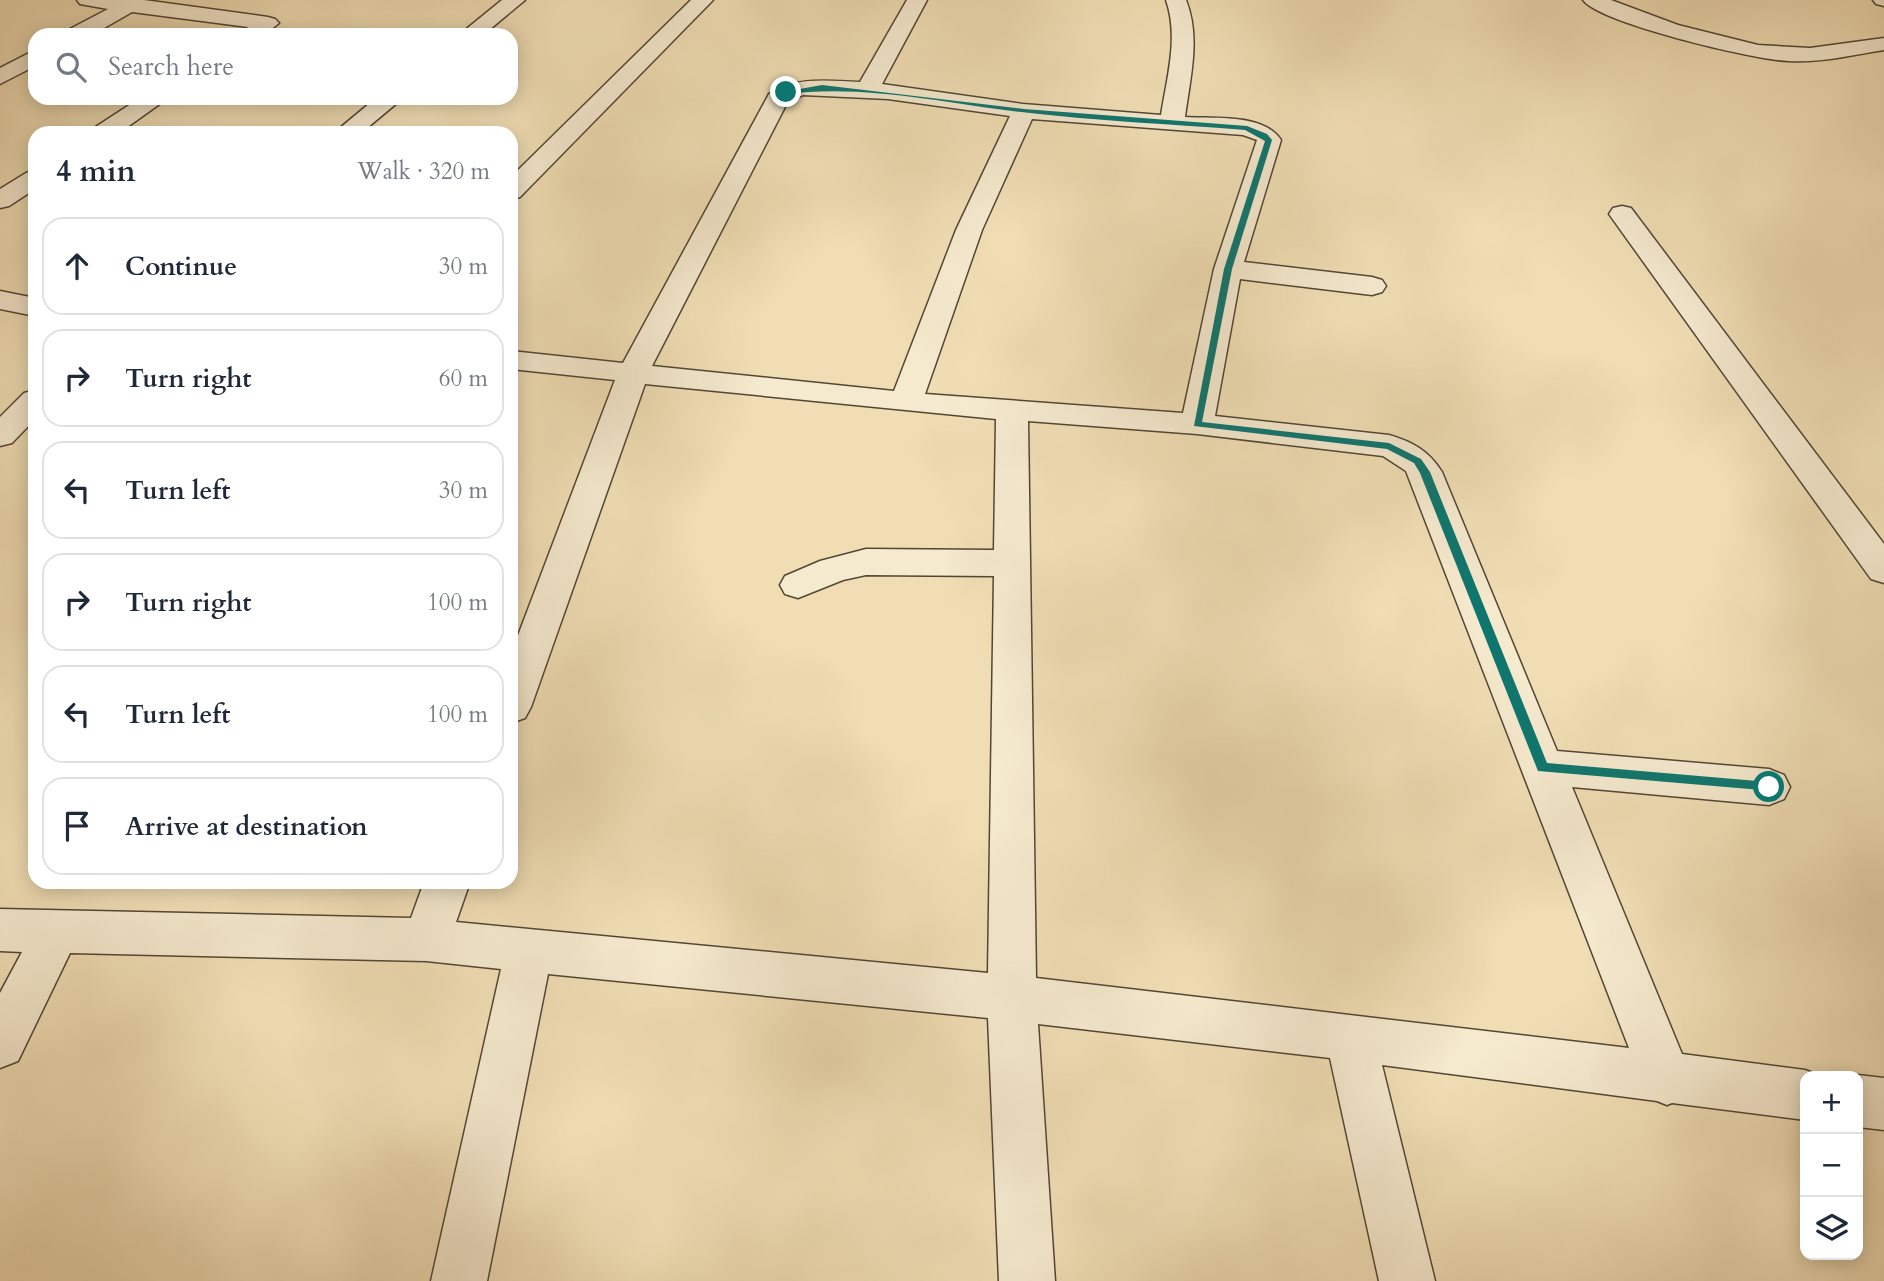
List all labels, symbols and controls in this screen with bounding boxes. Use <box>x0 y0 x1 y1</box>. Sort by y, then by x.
search box <box>28 28 518 105</box>
icon: search <box>52 48 90 86</box>
text: Search here <box>108 49 234 84</box>
route end <box>770 76 801 107</box>
text: 4 min <box>56 151 136 192</box>
text: Walk · 320 m <box>357 156 490 187</box>
icon: ahead <box>58 247 96 285</box>
text: Continue <box>125 249 237 284</box>
text: 30 m <box>439 251 488 282</box>
icon: right <box>58 359 96 397</box>
text: Turn right <box>125 361 252 396</box>
text: 60 m <box>439 363 488 394</box>
icon: left <box>58 471 96 509</box>
text: Turn left <box>125 473 230 508</box>
text: 30 m <box>439 475 488 506</box>
icon: right <box>58 583 96 621</box>
text: Turn right <box>125 585 252 620</box>
text: 100 m <box>427 587 488 618</box>
icon: left <box>58 695 96 733</box>
text: Turn left <box>125 697 230 732</box>
text: 100 m <box>427 699 488 730</box>
route start <box>1753 771 1784 802</box>
icon: arrive <box>58 807 96 845</box>
text: Arrive at destination <box>125 809 368 844</box>
map controls <box>1800 1071 1863 1260</box>
button: + <box>1800 1071 1863 1134</box>
button: − <box>1800 1134 1863 1197</box>
button: layers <box>1800 1197 1863 1260</box>

